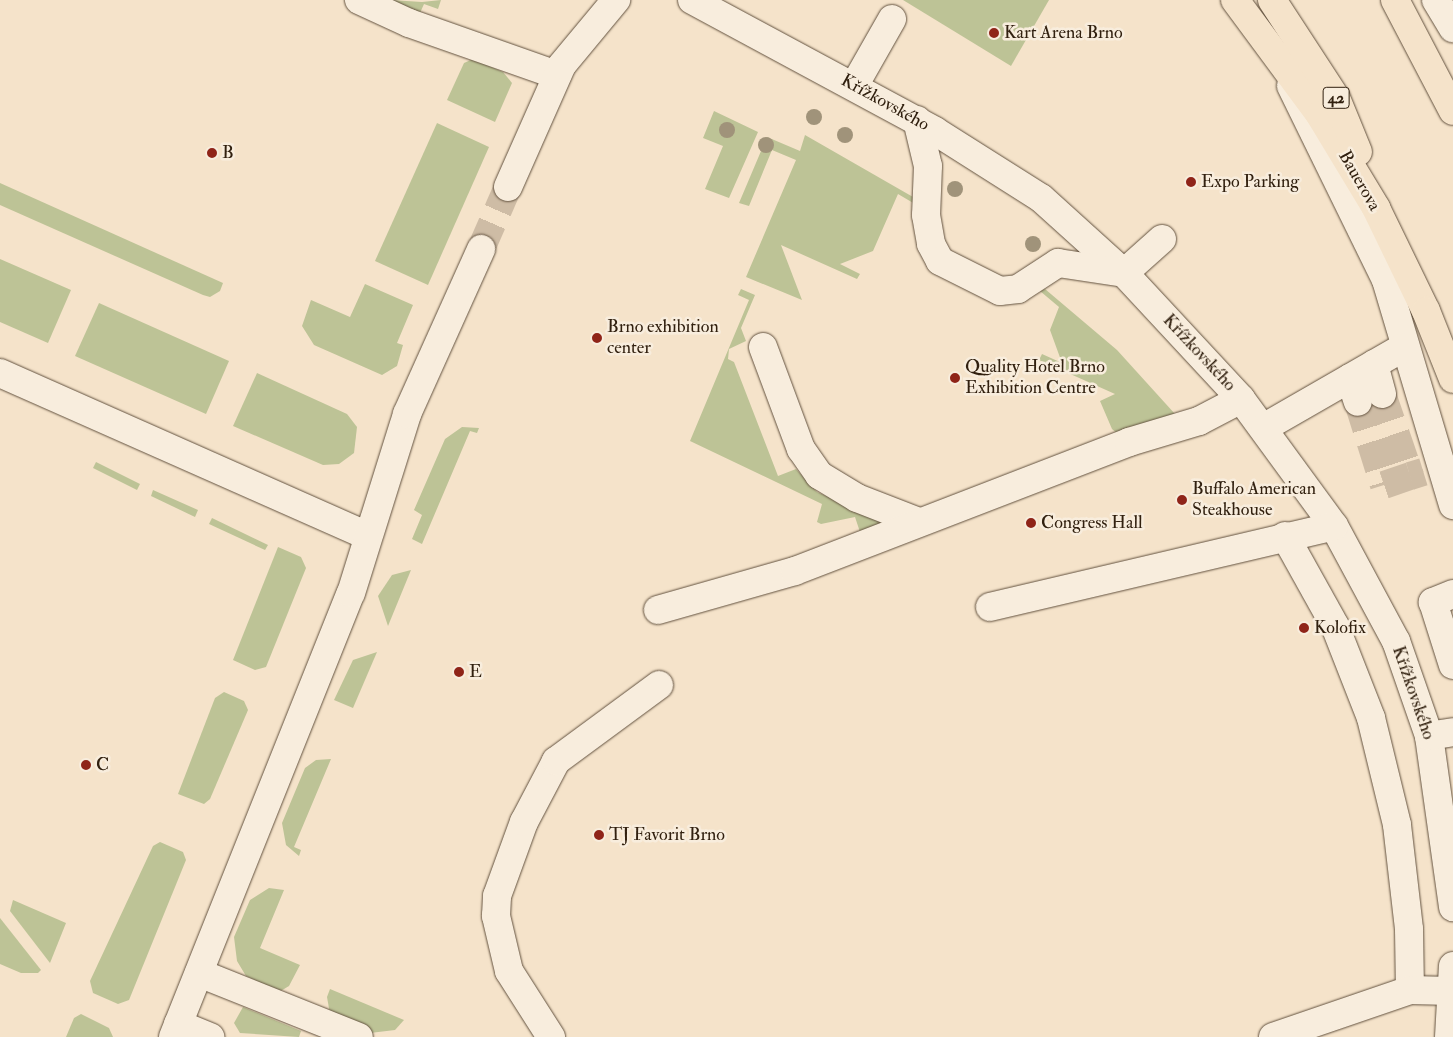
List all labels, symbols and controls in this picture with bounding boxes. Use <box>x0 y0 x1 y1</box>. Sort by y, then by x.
place label: Kart Arena Brno <box>1004 22 1123 44</box>
marker: Kart Arena Brno <box>988 27 1000 39</box>
street label: Křížkovského <box>837 70 933 136</box>
road number: 42 <box>1322 85 1350 112</box>
place label: B <box>222 142 234 164</box>
marker: B <box>206 147 218 159</box>
street label: Bauerova <box>1333 147 1385 215</box>
place label: Expo Parking <box>1201 171 1299 193</box>
marker: Expo Parking <box>1185 176 1197 188</box>
street label: Křížkovského <box>1158 310 1240 396</box>
place label: Brno exhibition center <box>607 317 719 359</box>
marker: Brno exhibition center <box>591 332 603 344</box>
place label: Quality Hotel Brno Exhibition Centre <box>965 357 1105 399</box>
marker: Quality Hotel Brno Exhibition Centre <box>949 372 961 384</box>
place label: Buffalo American Steakhouse <box>1192 479 1316 522</box>
marker: Buffalo American Steakhouse <box>1176 494 1188 506</box>
place label: Congress Hall <box>1041 512 1143 534</box>
marker: Congress Hall <box>1025 517 1037 529</box>
place label: Kolofix <box>1314 617 1366 639</box>
marker: Kolofix <box>1298 622 1310 634</box>
street label: Křížkovského <box>1387 643 1439 743</box>
place label: E <box>469 661 482 683</box>
marker: E <box>453 666 465 678</box>
place label: C <box>96 754 109 776</box>
marker: C <box>80 759 92 771</box>
place label: TJ Favorit Brno <box>609 824 725 846</box>
marker: TJ Favorit Brno <box>593 829 605 841</box>

